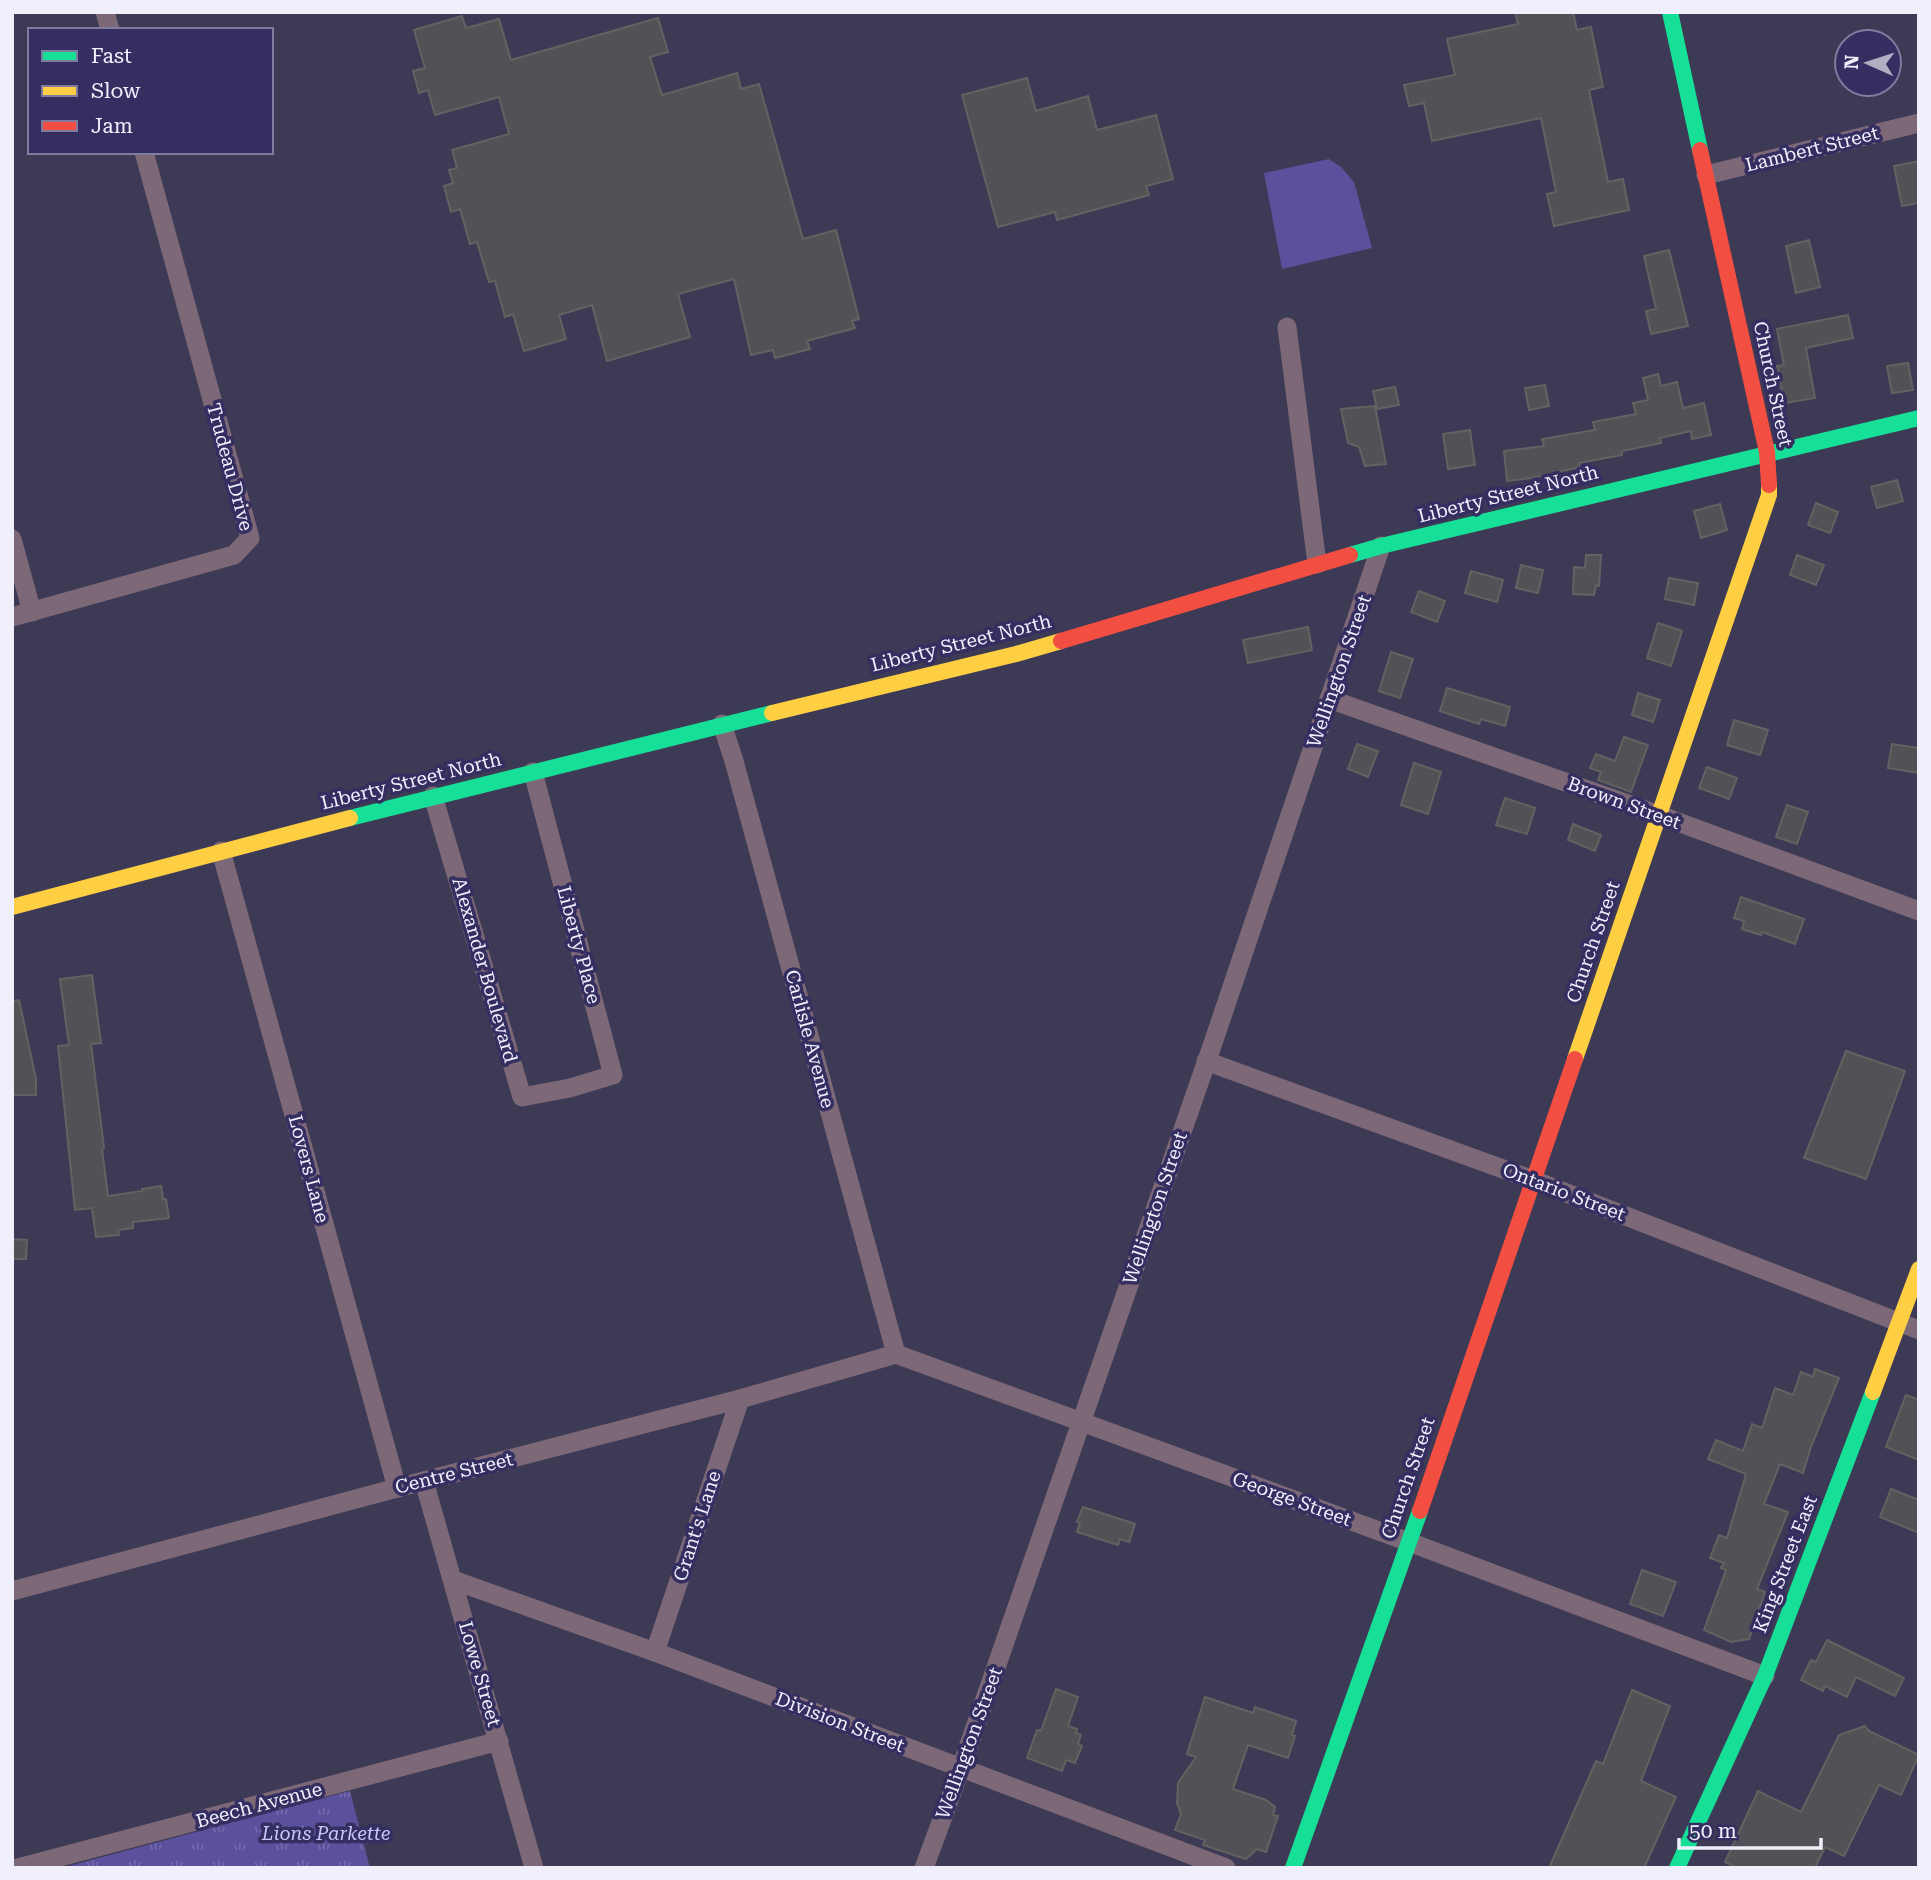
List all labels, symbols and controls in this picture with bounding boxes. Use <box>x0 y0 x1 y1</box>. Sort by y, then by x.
legend <box>28 28 273 154</box>
north arrow <box>1833 28 1903 98</box>
text: Fast <box>91 44 132 68</box>
text: N <box>1840 54 1863 70</box>
text: Slow <box>91 79 141 103</box>
text: Jam <box>91 114 133 138</box>
street label: Lambert Street <box>1743 121 1881 177</box>
street label: Church Street <box>1749 319 1797 449</box>
street label: Trudeau Drive <box>202 401 258 533</box>
street label: Liberty Street North <box>1415 460 1601 528</box>
street label: Wellington Street <box>1302 592 1376 750</box>
street label: Liberty Street North <box>868 609 1054 677</box>
street label: Liberty Street North <box>318 747 504 815</box>
street label: Brown Street <box>1564 772 1684 834</box>
street label: Alexander Boulevard <box>448 875 522 1065</box>
street label: Church Street <box>1561 878 1625 1006</box>
street label: Liberty Place <box>552 884 606 1006</box>
street label: Carlisle Avenue <box>781 967 839 1111</box>
street label: Lovers Lane <box>284 1113 334 1225</box>
street label: Wellington Street <box>1118 1129 1192 1287</box>
street label: Ontario Street <box>1499 1158 1629 1226</box>
street label: Church Street <box>1376 1414 1440 1542</box>
street label: Centre Street <box>393 1447 515 1499</box>
street label: George Street <box>1229 1467 1355 1531</box>
street label: Grant's Lane <box>668 1468 726 1584</box>
street label: King Street East <box>1748 1492 1822 1636</box>
street label: Lowe Street <box>454 1619 506 1729</box>
street label: Wellington Street <box>931 1664 1007 1822</box>
street label: Division Street <box>772 1687 908 1757</box>
street label: Beech Avenue <box>193 1777 325 1833</box>
scale bar <box>1679 1806 1821 1850</box>
text: 50 m <box>1689 1819 1737 1843</box>
park label: Lions Parkette <box>261 1822 391 1845</box>

